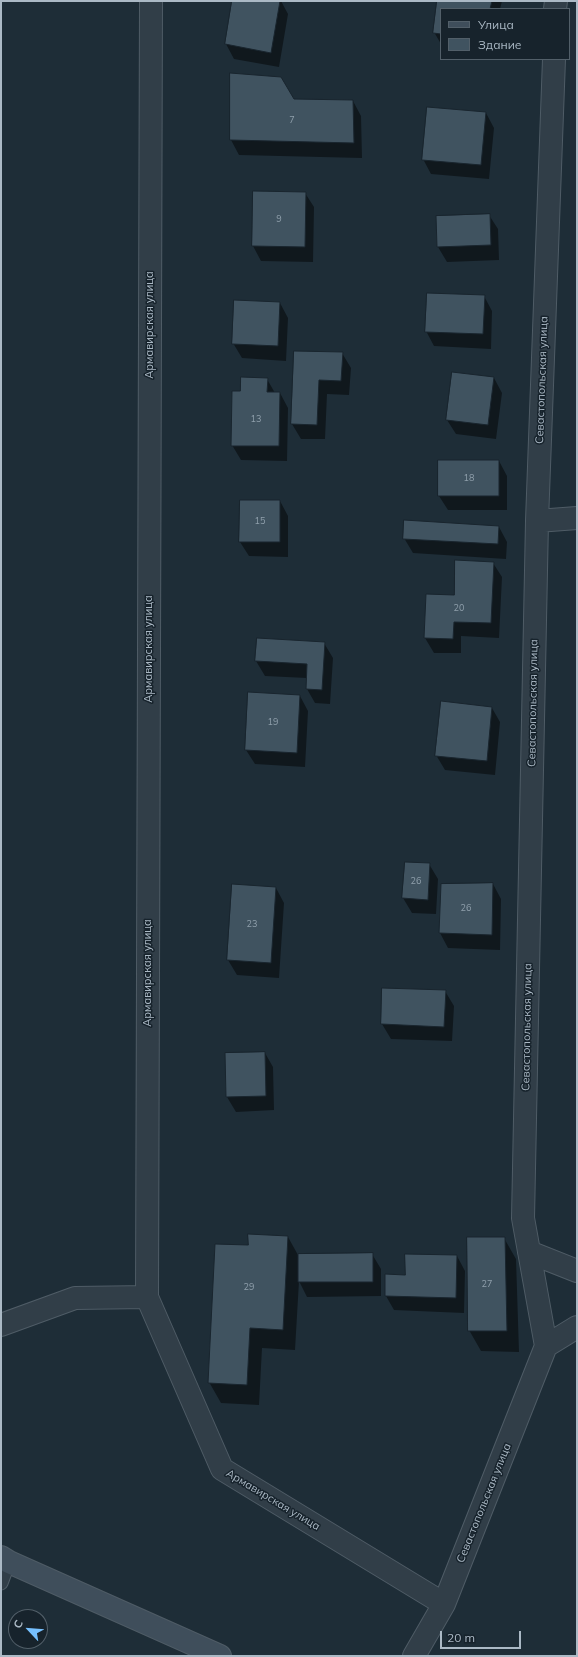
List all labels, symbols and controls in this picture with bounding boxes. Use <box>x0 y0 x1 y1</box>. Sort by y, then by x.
legend <box>440 8 570 60</box>
text: Улица <box>478 17 514 32</box>
text: Здание <box>478 37 521 52</box>
house number: 7 <box>289 115 295 125</box>
house number: 9 <box>276 214 282 224</box>
street label: Армавирская улица <box>143 271 157 379</box>
street label: Севастопольская улица <box>533 316 551 444</box>
house number: 13 <box>251 414 261 424</box>
house number: 18 <box>464 473 474 483</box>
house number: 15 <box>255 516 265 526</box>
street label: Армавирская улица <box>142 595 156 703</box>
house number: 20 <box>454 603 464 613</box>
street label: Севастопольская улица <box>525 639 541 767</box>
house number: 19 <box>268 717 278 727</box>
house number: 26 <box>411 876 421 886</box>
house number: 26 <box>461 903 471 913</box>
street label: Армавирская улица <box>141 919 155 1027</box>
house number: 23 <box>247 919 257 929</box>
street label: Севастопольская улица <box>519 963 535 1091</box>
house number: 27 <box>482 1279 492 1289</box>
house number: 29 <box>244 1282 254 1292</box>
street label: Севастопольская улица <box>454 1441 514 1565</box>
street label: Армавирская улица <box>224 1467 322 1533</box>
north arrow <box>8 1609 48 1649</box>
text: С <box>10 1618 26 1631</box>
scale bar <box>442 1623 523 1649</box>
text: 20 m <box>447 1630 475 1645</box>

